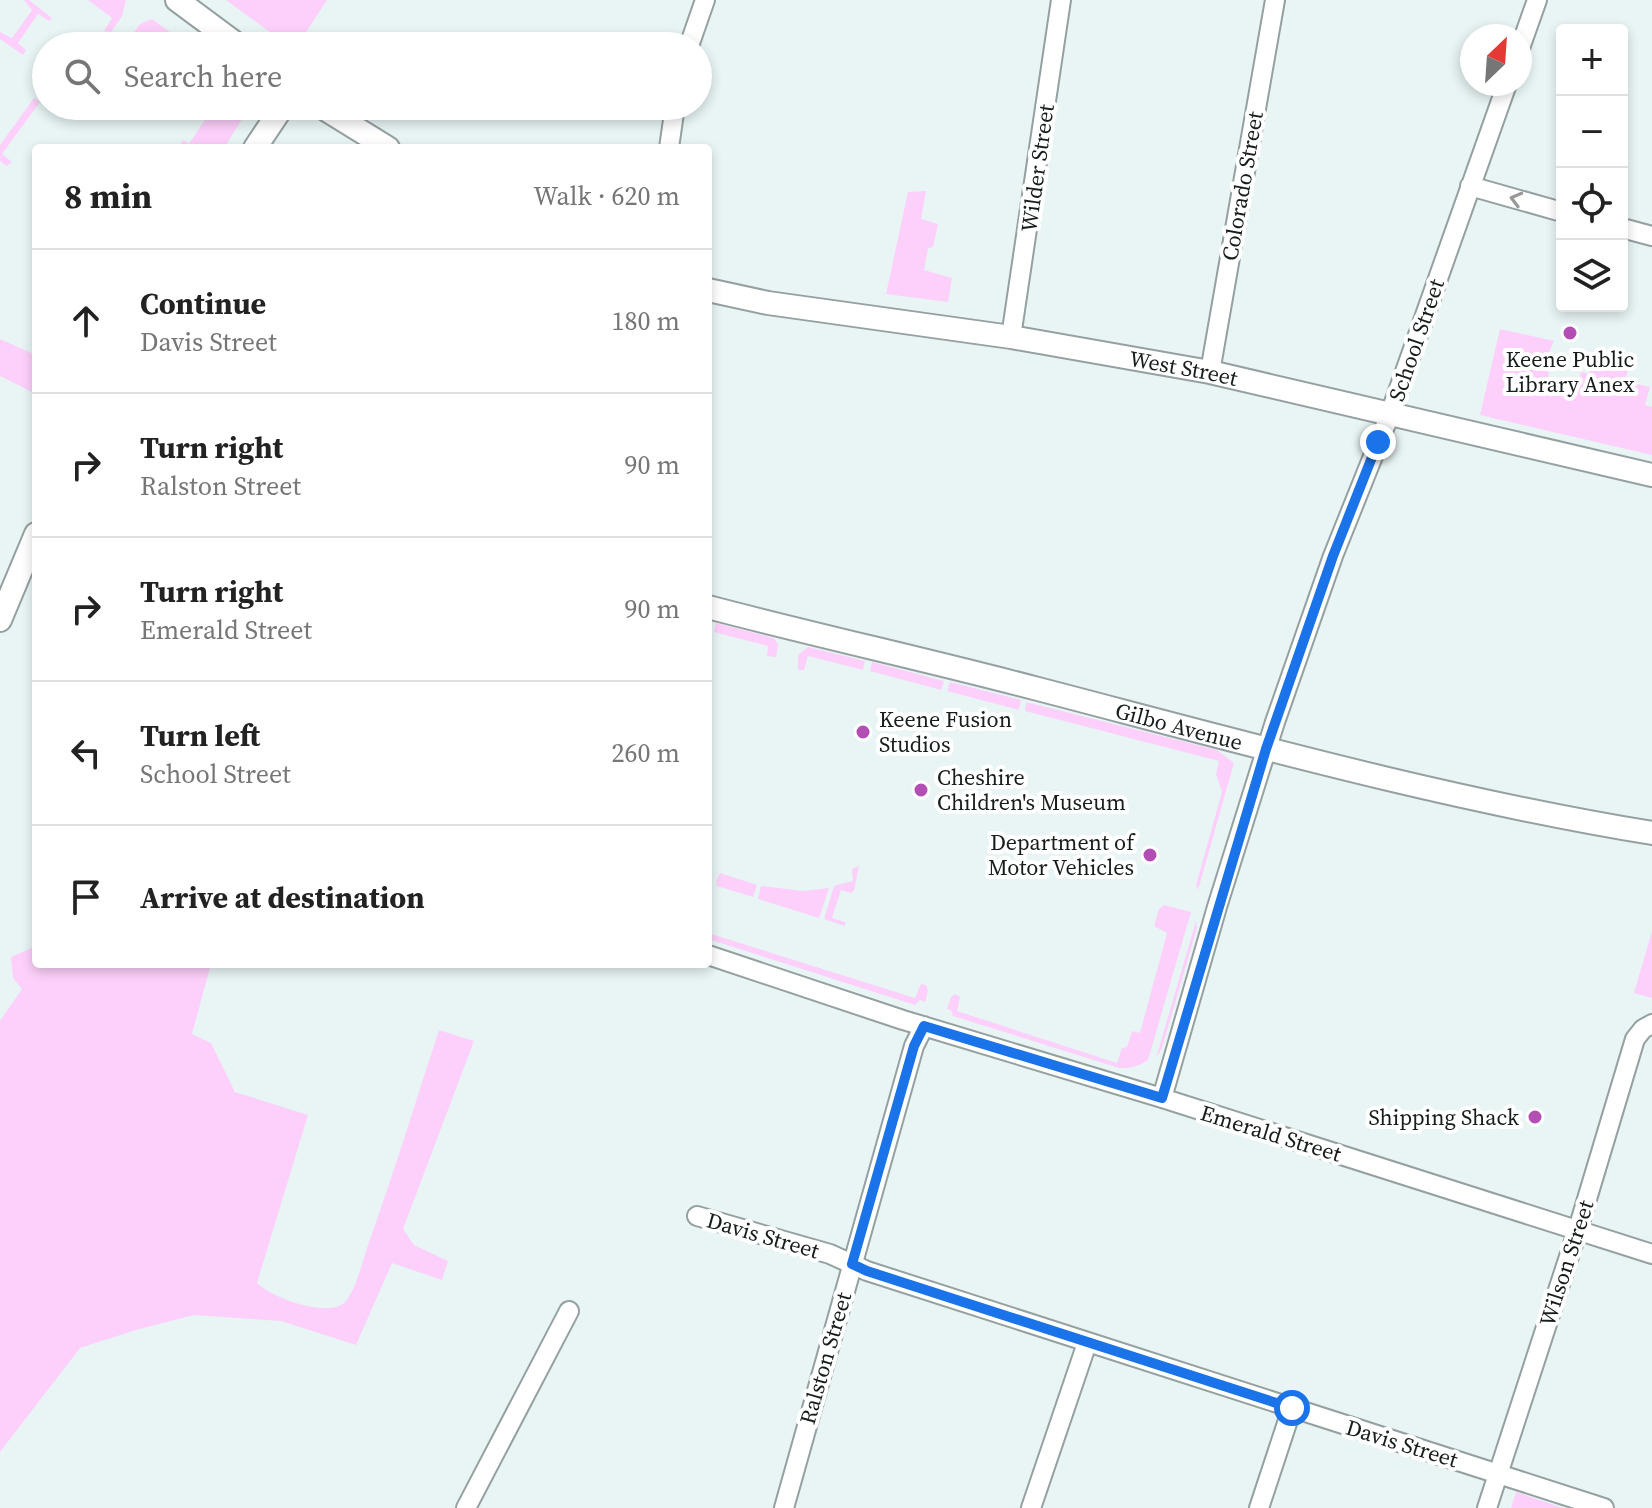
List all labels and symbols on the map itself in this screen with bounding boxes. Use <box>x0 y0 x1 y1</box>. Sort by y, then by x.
north arrow <box>1460 24 1532 96</box>
street label: Wilder Street <box>1013 101 1061 234</box>
street label: Colorado Street <box>1214 108 1270 263</box>
one-way arrow <box>1509 192 1523 209</box>
street label: School Street <box>1381 274 1451 405</box>
marker: Keene Public Library Anex <box>1561 324 1579 342</box>
street label: West Street <box>1127 343 1241 393</box>
place label: Keene Public Library Anex <box>1505 344 1635 399</box>
route end <box>1360 424 1396 460</box>
street label: Gilbo Avenue <box>1112 695 1246 757</box>
place label: Keene Fusion Studios <box>879 704 1012 759</box>
marker: Keene Fusion Studios <box>854 723 872 741</box>
place label: Cheshire Children's Museum <box>937 762 1126 817</box>
marker: Cheshire Children's Museum <box>912 781 930 799</box>
place label: Department of Motor Vehicles <box>988 827 1136 882</box>
marker: Department of Motor Vehicles <box>1141 846 1159 864</box>
street label: Emerald Street <box>1197 1097 1346 1169</box>
place label: Shipping Shack <box>1369 1102 1520 1132</box>
marker: Shipping Shack <box>1526 1108 1544 1126</box>
street label: Wilson Street <box>1532 1195 1601 1330</box>
street label: Davis Street <box>703 1205 824 1266</box>
street label: Ralston Street <box>792 1288 858 1428</box>
route start <box>1274 1390 1310 1426</box>
street label: Davis Street <box>1342 1412 1462 1474</box>

